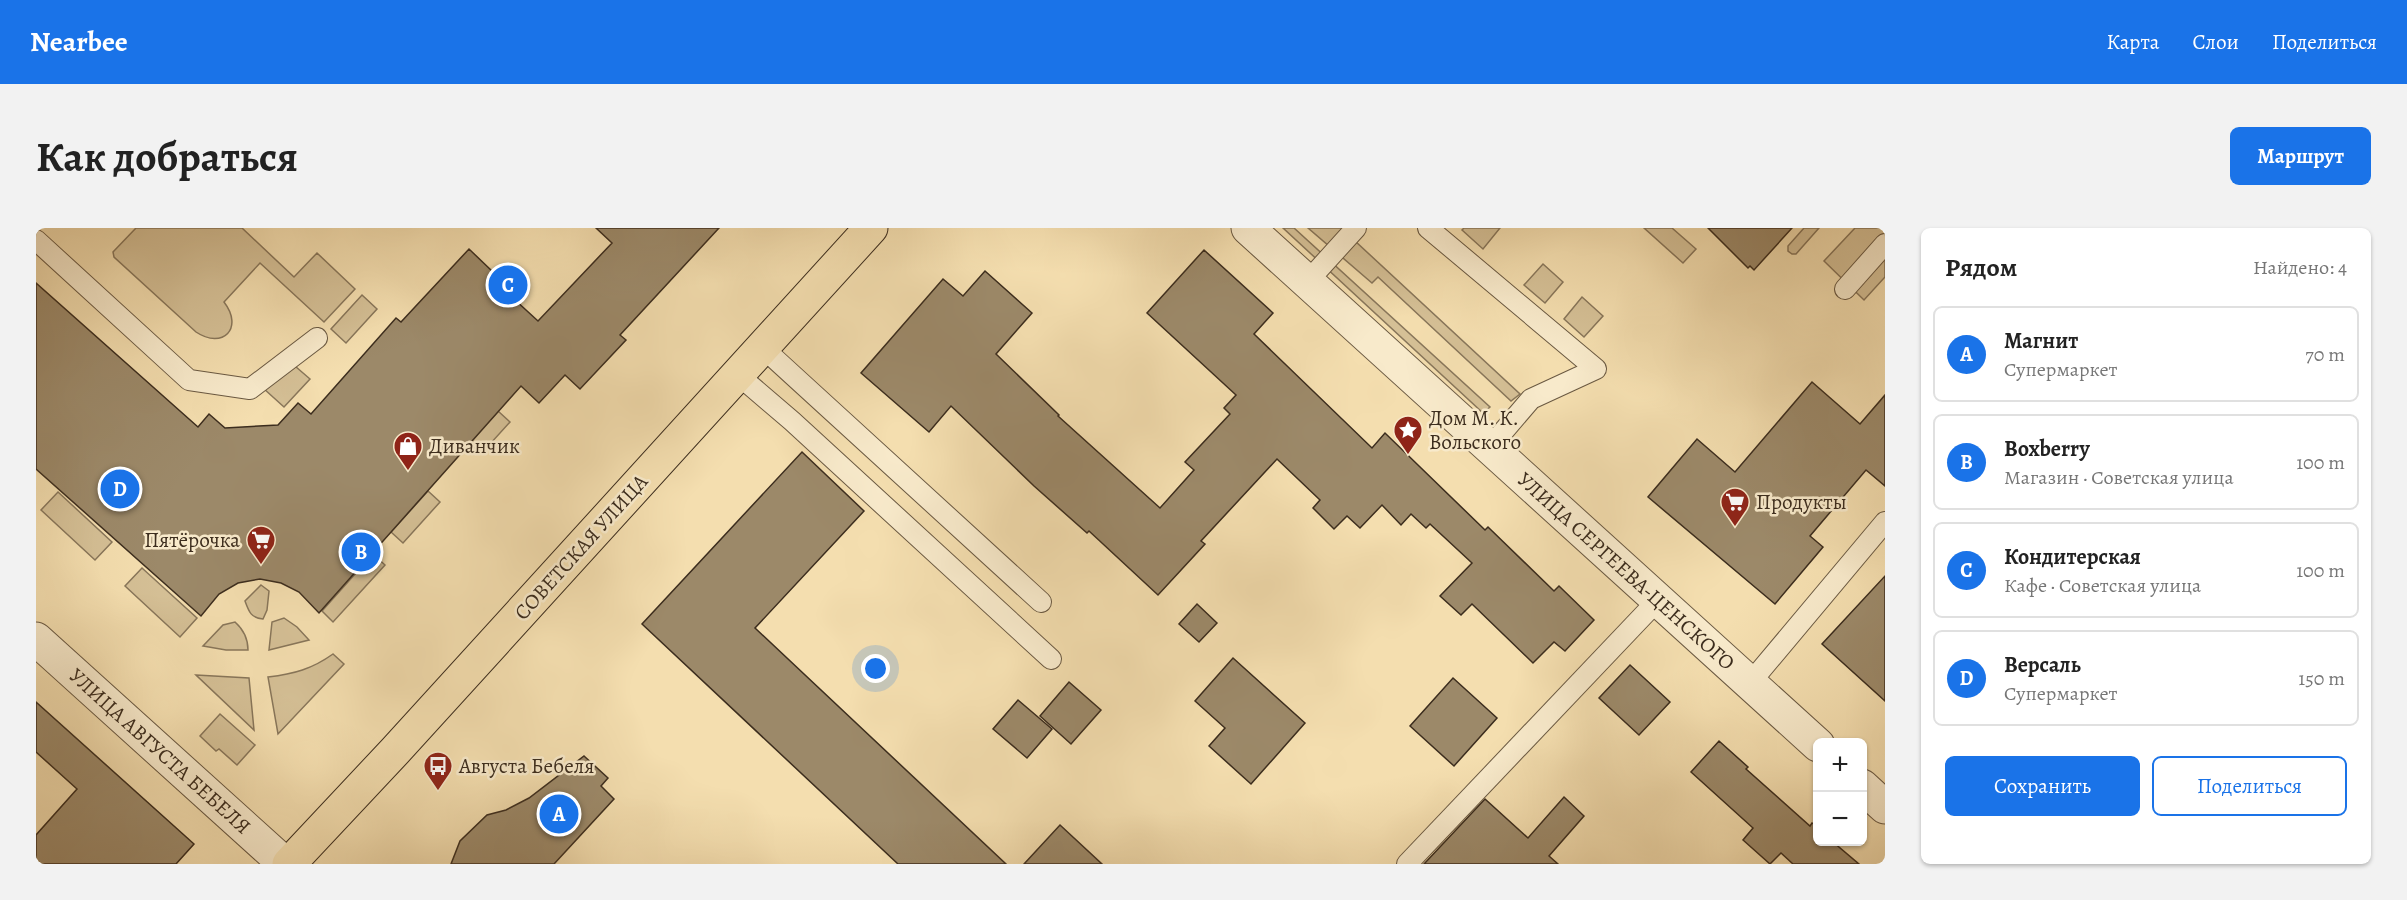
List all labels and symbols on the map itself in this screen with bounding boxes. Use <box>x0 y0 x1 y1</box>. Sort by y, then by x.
pin: C <box>488 262 528 308</box>
place label: Дом М. К. Вольского <box>1429 404 1521 456</box>
place icon: Дом М. К. Вольского <box>1392 414 1424 456</box>
shop icon: Диванчик <box>392 430 424 472</box>
place label: Диванчик <box>429 432 520 460</box>
pin: D <box>100 466 140 512</box>
street label: УЛИЦА СЕРГЕЕВА-ЦЕНСКОГО <box>1511 466 1741 676</box>
street label: СОВЕТСКАЯ УЛИЦА <box>508 468 654 626</box>
supermarket icon: Продукты <box>1719 486 1751 528</box>
place label: Продукты <box>1756 488 1847 516</box>
supermarket icon: Пятёрочка <box>245 524 277 566</box>
place label: Пятёрочка <box>144 526 240 554</box>
pin: B <box>342 530 380 574</box>
your location <box>861 654 890 683</box>
street label: УЛИЦА АВГУСТА БЕБЕЛЯ <box>63 662 257 840</box>
bus stop icon: Августа Бебеля <box>422 750 454 792</box>
place label: Августа Бебеля <box>458 752 594 780</box>
pin: A <box>540 792 578 836</box>

